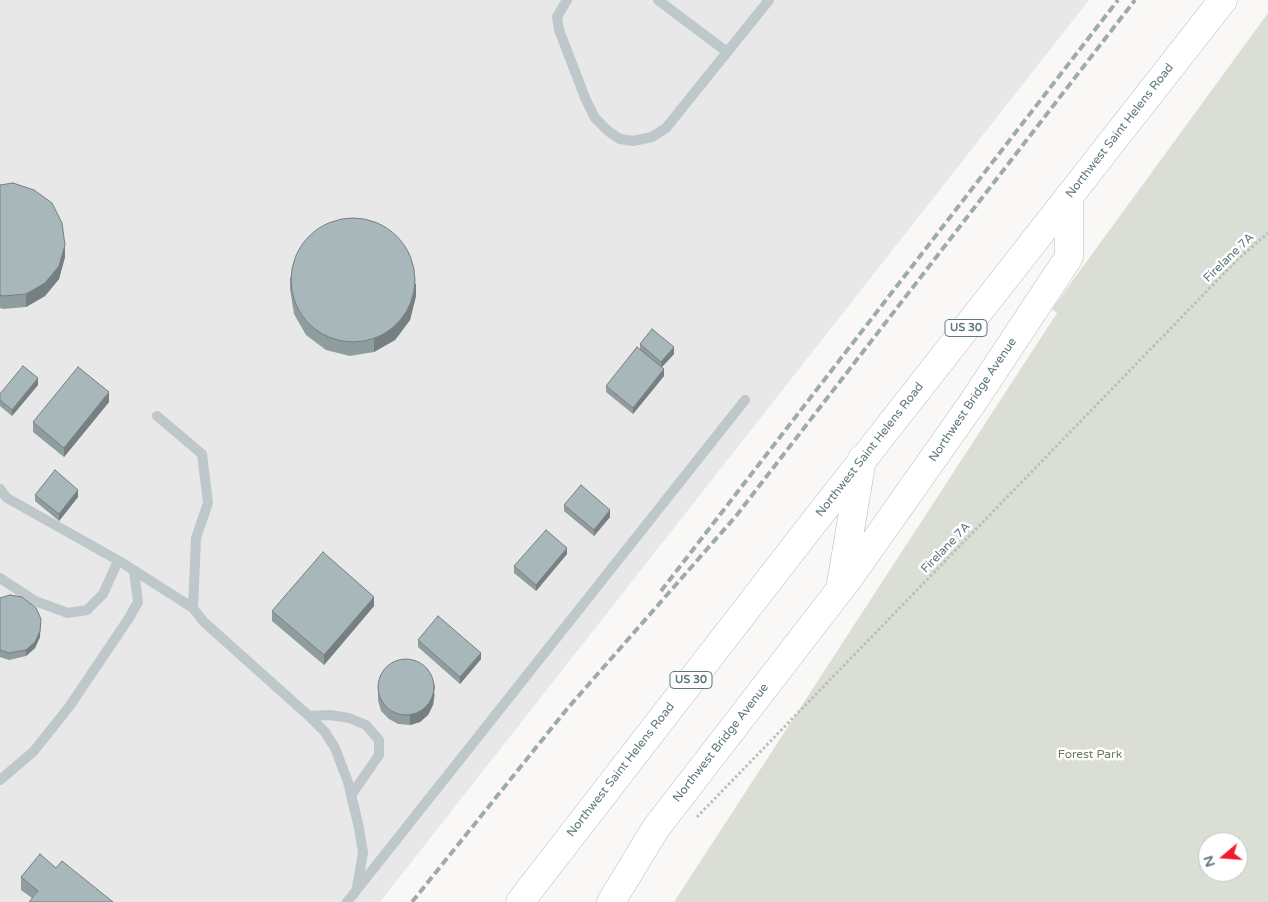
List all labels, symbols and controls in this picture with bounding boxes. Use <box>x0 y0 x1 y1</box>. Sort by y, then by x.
street label: Northwest Saint Helens Road <box>1063 61 1177 201</box>
street label: Firelane 7A <box>1201 230 1257 286</box>
road number: US 30 <box>945 319 987 336</box>
street label: Northwest Bridge Avenue <box>926 335 1020 465</box>
street label: Northwest Saint Helens Road <box>813 380 927 520</box>
street label: Firelane 7A <box>918 520 974 576</box>
road number: US 30 <box>670 672 712 688</box>
street label: Northwest Bridge Avenue <box>670 681 772 805</box>
street label: Northwest Saint Helens Road <box>564 700 678 840</box>
park label: Forest Park <box>1058 748 1122 762</box>
north arrow <box>1198 832 1248 882</box>
text: N <box>1199 854 1219 869</box>

